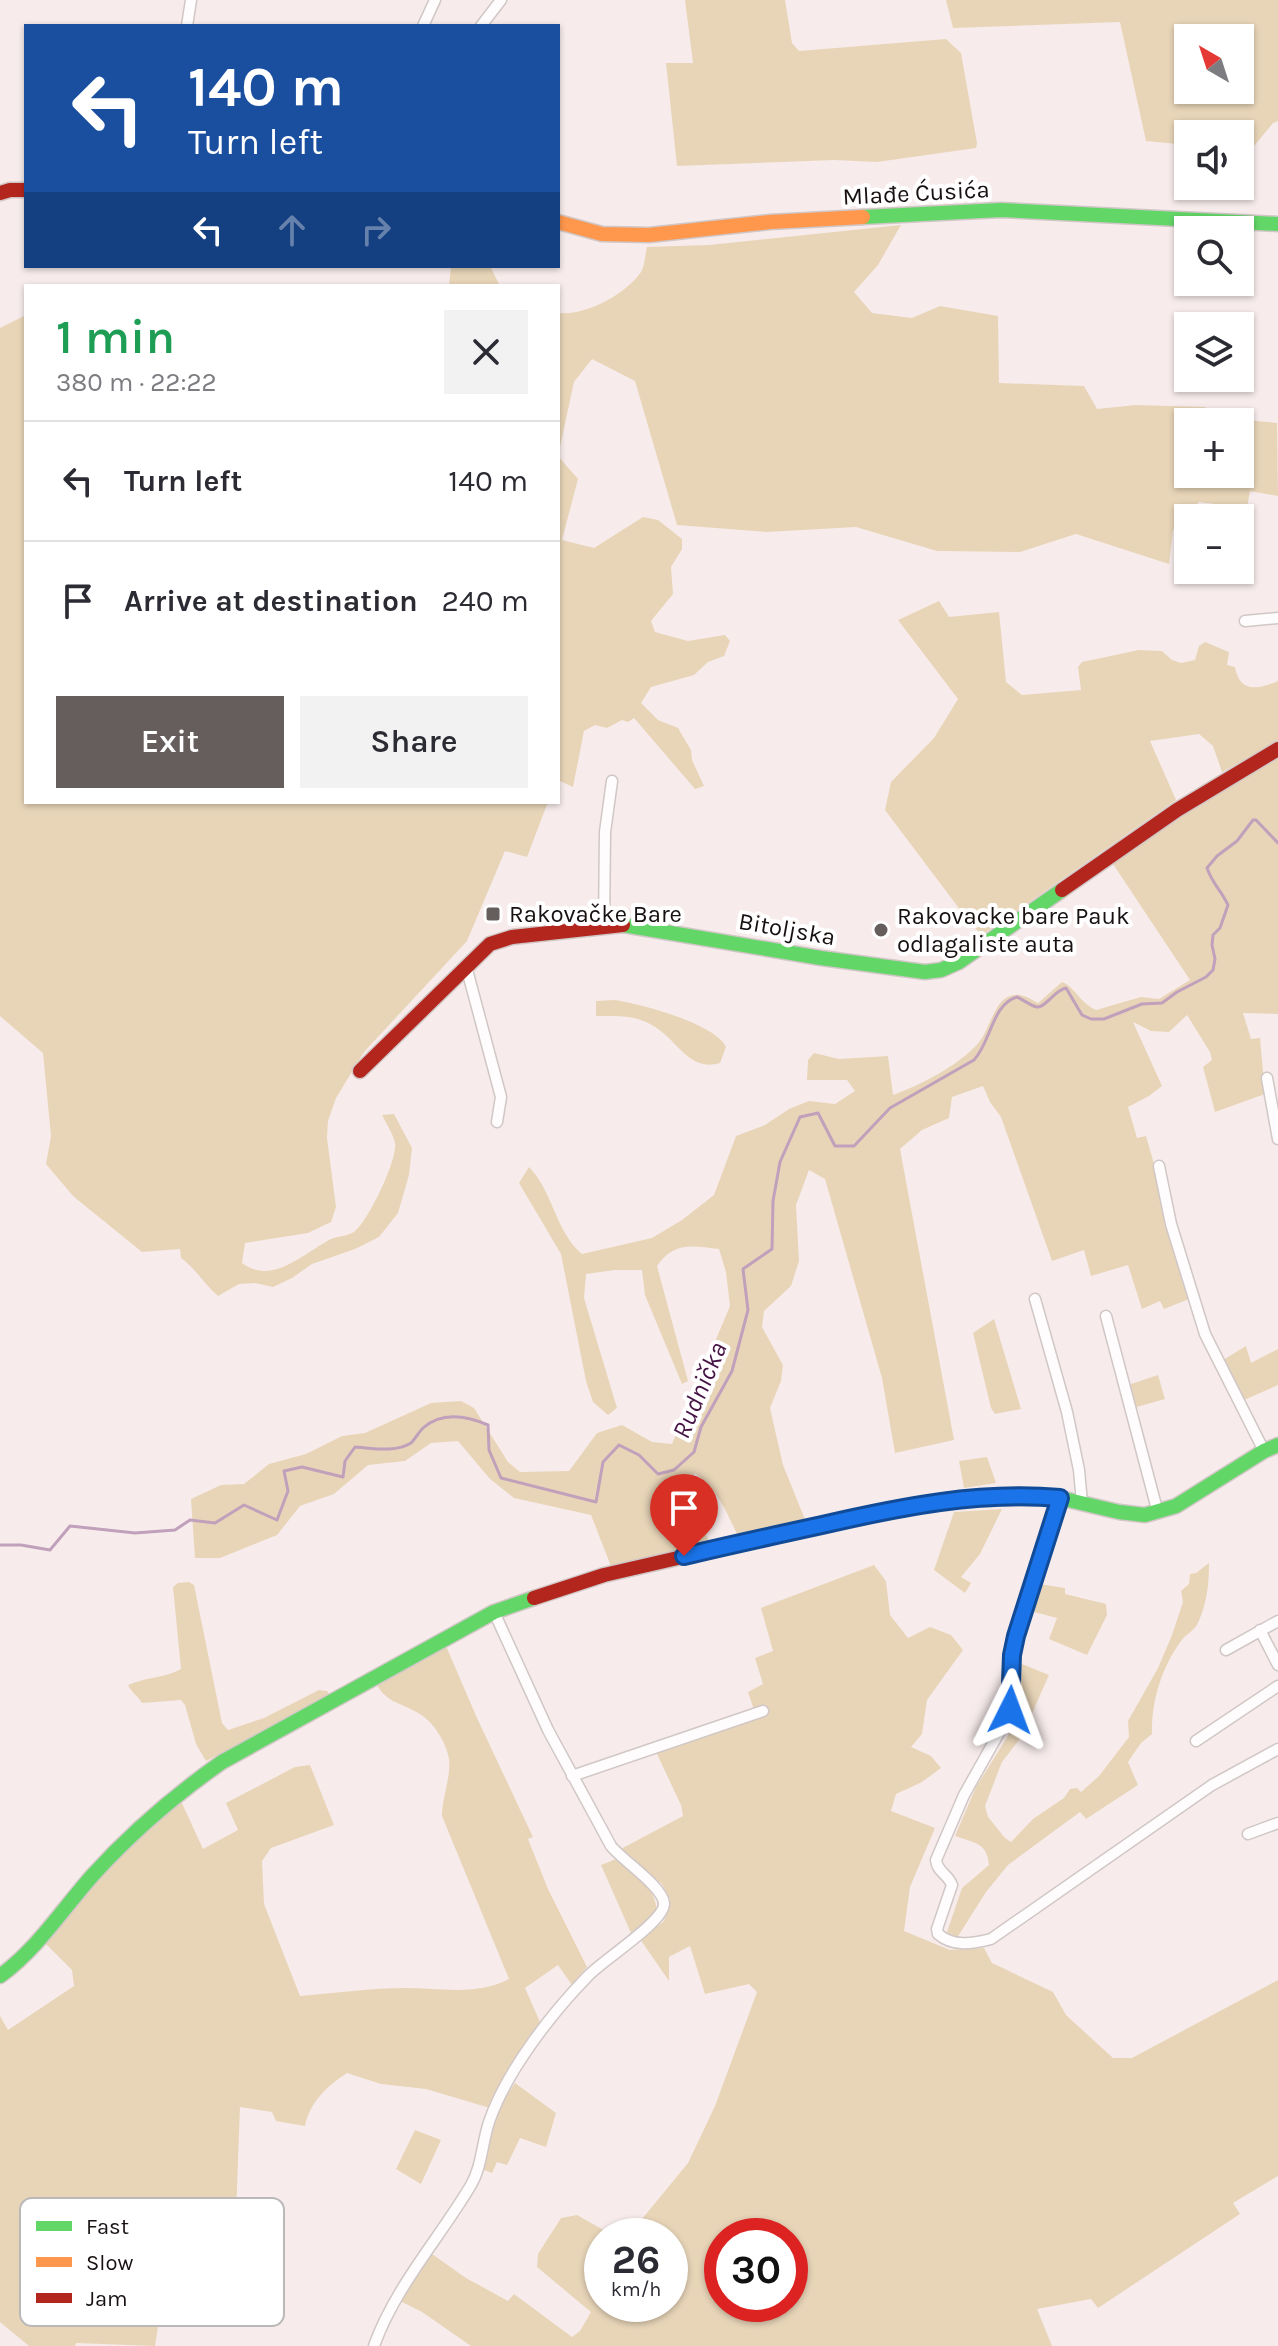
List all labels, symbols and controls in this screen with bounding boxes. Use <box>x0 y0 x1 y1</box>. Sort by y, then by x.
north arrow <box>1174 24 1254 104</box>
map controls <box>1174 24 1254 584</box>
text: 140 m <box>188 54 344 119</box>
icon: left <box>56 56 160 160</box>
button: sound <box>1174 120 1254 200</box>
text: Turn left <box>188 121 323 163</box>
street label: Mlađe Ćusića <box>842 175 990 211</box>
icon: left <box>186 208 230 252</box>
icon: ahead <box>270 208 314 252</box>
icon: right <box>354 208 398 252</box>
button: search <box>1174 216 1254 296</box>
text: 1 min <box>56 309 175 365</box>
button: close <box>444 310 528 394</box>
button: layers <box>1174 312 1254 392</box>
text: 380 m · 22:22 <box>56 367 217 398</box>
button: + <box>1174 408 1254 488</box>
icon: left <box>56 459 100 503</box>
text: Turn left <box>124 463 242 499</box>
text: 140 m <box>448 463 528 499</box>
button: − <box>1174 504 1254 584</box>
icon: arrive <box>56 579 100 623</box>
text: Arrive at destination <box>124 583 418 619</box>
text: 240 m <box>442 583 529 619</box>
button: Exit <box>56 696 284 788</box>
button: Share <box>300 696 528 788</box>
place label: Rakovačke Bare <box>509 900 682 928</box>
place label: Rakovacke bare Pauk odlagaliste auta <box>897 902 1129 958</box>
marker: Rakovačke Bare <box>484 905 502 923</box>
street label: Bitoljska <box>736 907 838 951</box>
marker: Rakovacke bare Pauk odlagaliste auta <box>872 921 890 939</box>
water label: Rudnička <box>665 1337 734 1443</box>
pin <box>650 1474 718 1556</box>
icon: arrive <box>662 1486 706 1530</box>
position arrow <box>968 1668 1052 1752</box>
legend <box>20 2198 284 2326</box>
text: Fast <box>86 2214 129 2240</box>
speed limit sign: 30 <box>704 2218 808 2322</box>
text: 26 <box>612 2236 660 2283</box>
text: Slow <box>86 2250 133 2276</box>
text: km/h <box>611 2278 661 2301</box>
text: Jam <box>86 2286 128 2312</box>

